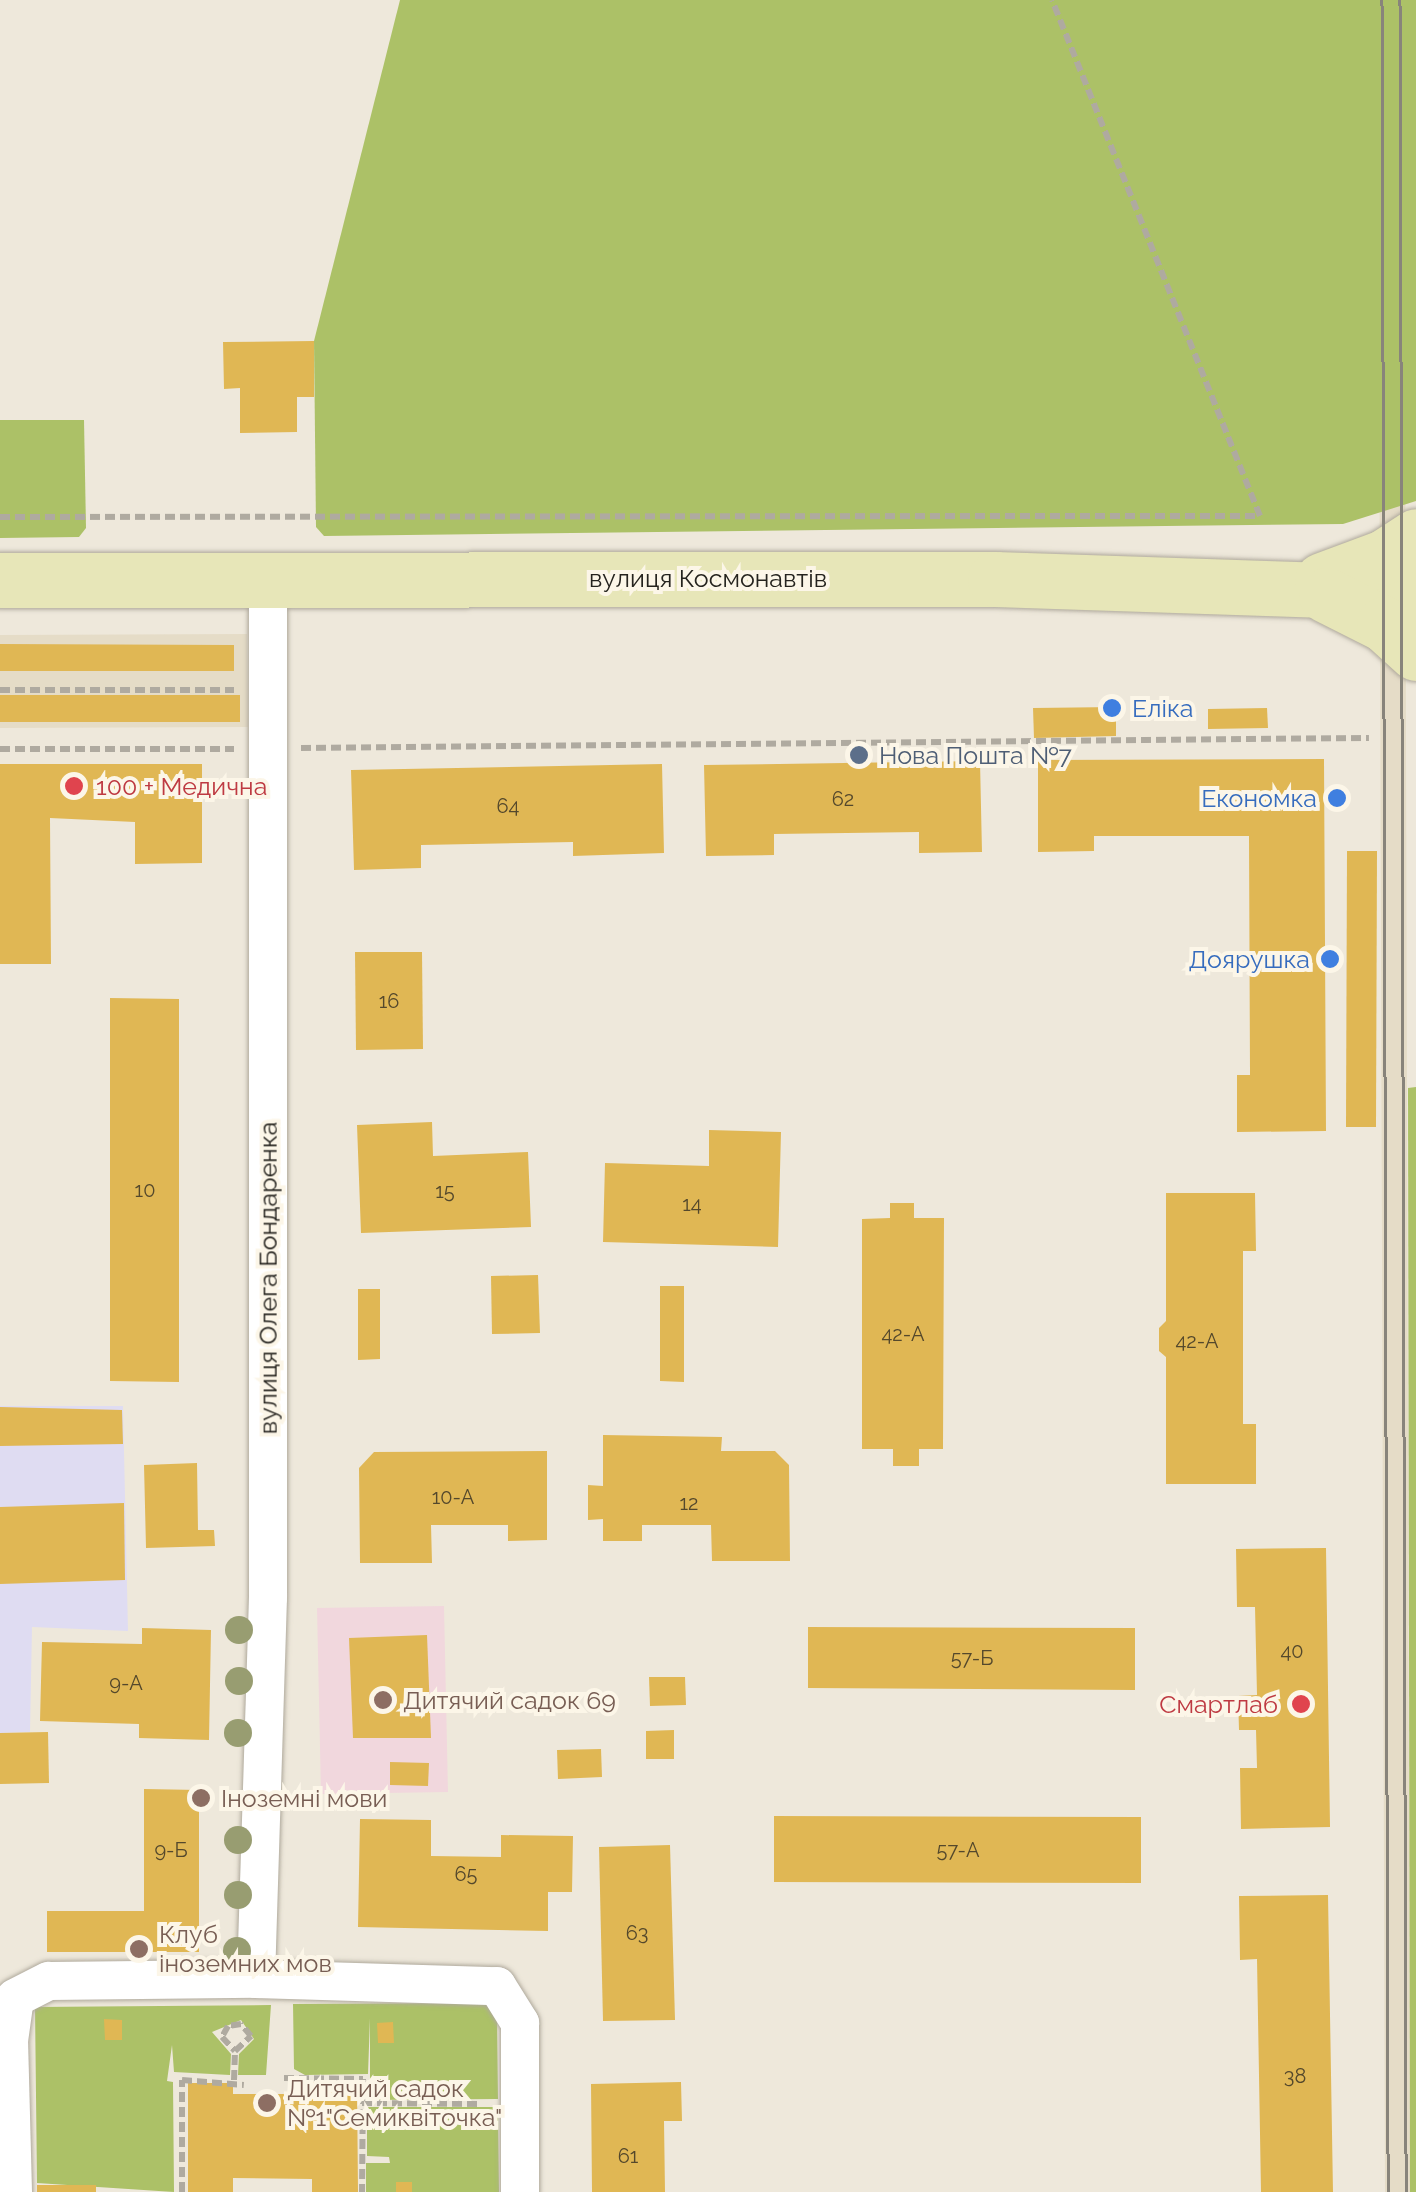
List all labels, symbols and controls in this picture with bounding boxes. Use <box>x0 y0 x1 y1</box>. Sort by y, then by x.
street label: вулиця Космонавтів <box>589 563 827 593</box>
place label: Еліка <box>1132 693 1193 723</box>
marker: Еліка <box>1101 697 1123 719</box>
place label: Нова Пошта №7 <box>879 740 1072 770</box>
marker: Нова Пошта №7 <box>848 744 870 766</box>
place label: 100 + Медична <box>96 771 267 801</box>
marker: 100 + Медична <box>61 773 87 799</box>
place label: Економка <box>1201 783 1317 813</box>
house number: 62 <box>832 787 854 811</box>
marker: Економка <box>1326 787 1348 809</box>
house number: 64 <box>497 794 519 818</box>
place label: Доярушка <box>1188 944 1310 974</box>
marker: Доярушка <box>1319 948 1341 970</box>
house number: 16 <box>379 989 399 1013</box>
street label: вулиця Олега Бондаренка <box>253 1122 283 1434</box>
house number: 10 <box>135 1178 155 1202</box>
house number: 15 <box>435 1179 455 1203</box>
house number: 14 <box>682 1192 702 1216</box>
house number: 42-А <box>881 1322 925 1346</box>
house number: 42-А <box>1175 1329 1219 1353</box>
house number: 10-А <box>432 1485 474 1509</box>
house number: 12 <box>680 1491 698 1515</box>
house number: 40 <box>1280 1639 1304 1663</box>
house number: 57-Б <box>951 1646 993 1670</box>
house number: 9-А <box>109 1671 143 1695</box>
place label: Дитячий садок 69 <box>403 1685 616 1715</box>
marker: Дитячий садок 69 <box>372 1689 394 1711</box>
place label: Смартлаб <box>1159 1689 1278 1719</box>
marker: Смартлаб <box>1288 1691 1314 1717</box>
place label: Іноземні мови <box>221 1783 387 1813</box>
marker: Іноземні мови <box>190 1787 212 1809</box>
house number: 9-Б <box>154 1838 188 1862</box>
house number: 57-А <box>937 1838 979 1862</box>
house number: 65 <box>455 1862 477 1886</box>
place label: Клуб іноземних мов <box>159 1920 332 1979</box>
house number: 63 <box>626 1921 648 1945</box>
marker: Клуб іноземних мов <box>128 1938 150 1960</box>
house number: 38 <box>1284 2064 1306 2088</box>
place label: Дитячий садок №1"Семиквіточка" <box>287 2074 503 2133</box>
marker: Дитячий садок №1"Семиквіточка" <box>256 2092 278 2114</box>
house number: 61 <box>618 2144 638 2168</box>

